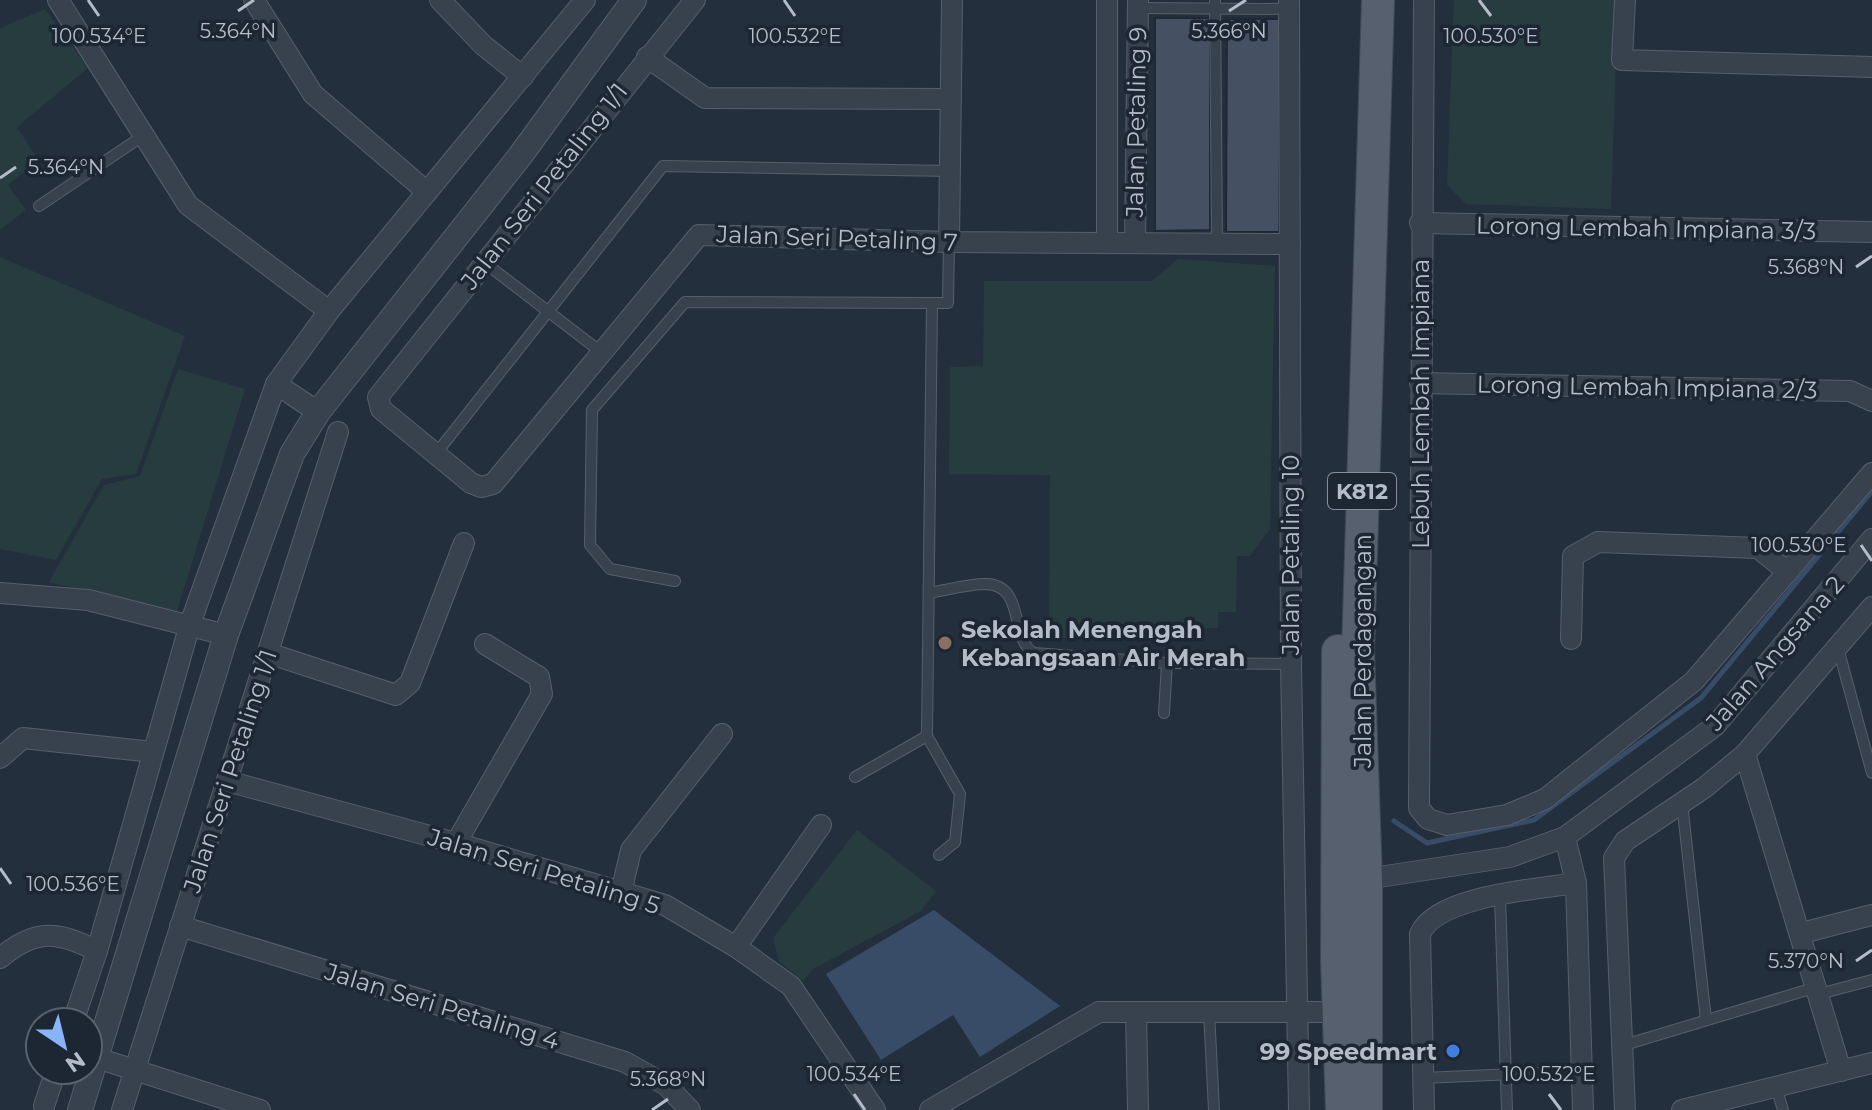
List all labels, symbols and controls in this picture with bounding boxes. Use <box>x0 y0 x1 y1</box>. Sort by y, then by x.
text: 5.364°N <box>200 19 276 43</box>
text: 5.366°N <box>1191 19 1267 43</box>
text: 100.534°E <box>52 24 146 48</box>
text: 100.532°E <box>748 24 842 48</box>
text: 100.530°E <box>1443 24 1539 48</box>
street label: Jalan Petaling 9 <box>1120 26 1152 219</box>
street label: Jalan Seri Petaling 1/1 <box>454 77 633 296</box>
text: 5.364°N <box>28 155 104 179</box>
street label: Lorong Lembah Impiana 3/3 <box>1476 211 1816 245</box>
street label: Jalan Seri Petaling 7 <box>715 219 958 257</box>
text: 5.368°N <box>1768 255 1844 279</box>
street label: Lebuh Lembah Impiana <box>1406 259 1435 549</box>
street label: Lorong Lembah Impiana 2/3 <box>1476 370 1818 404</box>
street label: Jalan Petaling 10 <box>1276 455 1305 656</box>
road number: K812 <box>1328 473 1396 509</box>
text: 100.530°E <box>1751 533 1847 557</box>
street label: Jalan Perdagangan <box>1348 534 1377 769</box>
street label: Jalan Angsana 2 <box>1699 570 1850 737</box>
place label: Sekolah Menengah Kebangsaan Air Merah <box>961 615 1245 672</box>
marker: Sekolah Menengah Kebangsaan Air Merah <box>936 634 954 652</box>
street label: Jalan Seri Petaling 1/1 <box>177 646 283 897</box>
street label: Jalan Seri Petaling 5 <box>424 822 663 920</box>
text: 100.536°E <box>26 872 120 896</box>
text: 5.370°N <box>1768 949 1844 973</box>
street label: Jalan Seri Petaling 4 <box>320 956 563 1055</box>
north arrow <box>24 1006 104 1086</box>
place label: 99 Speedmart <box>1260 1037 1438 1066</box>
marker: 99 Speedmart <box>1444 1042 1462 1060</box>
text: N <box>60 1046 90 1078</box>
text: 100.534°E <box>807 1062 901 1086</box>
text: 100.532°E <box>1502 1062 1596 1086</box>
text: 5.368°N <box>630 1067 706 1091</box>

